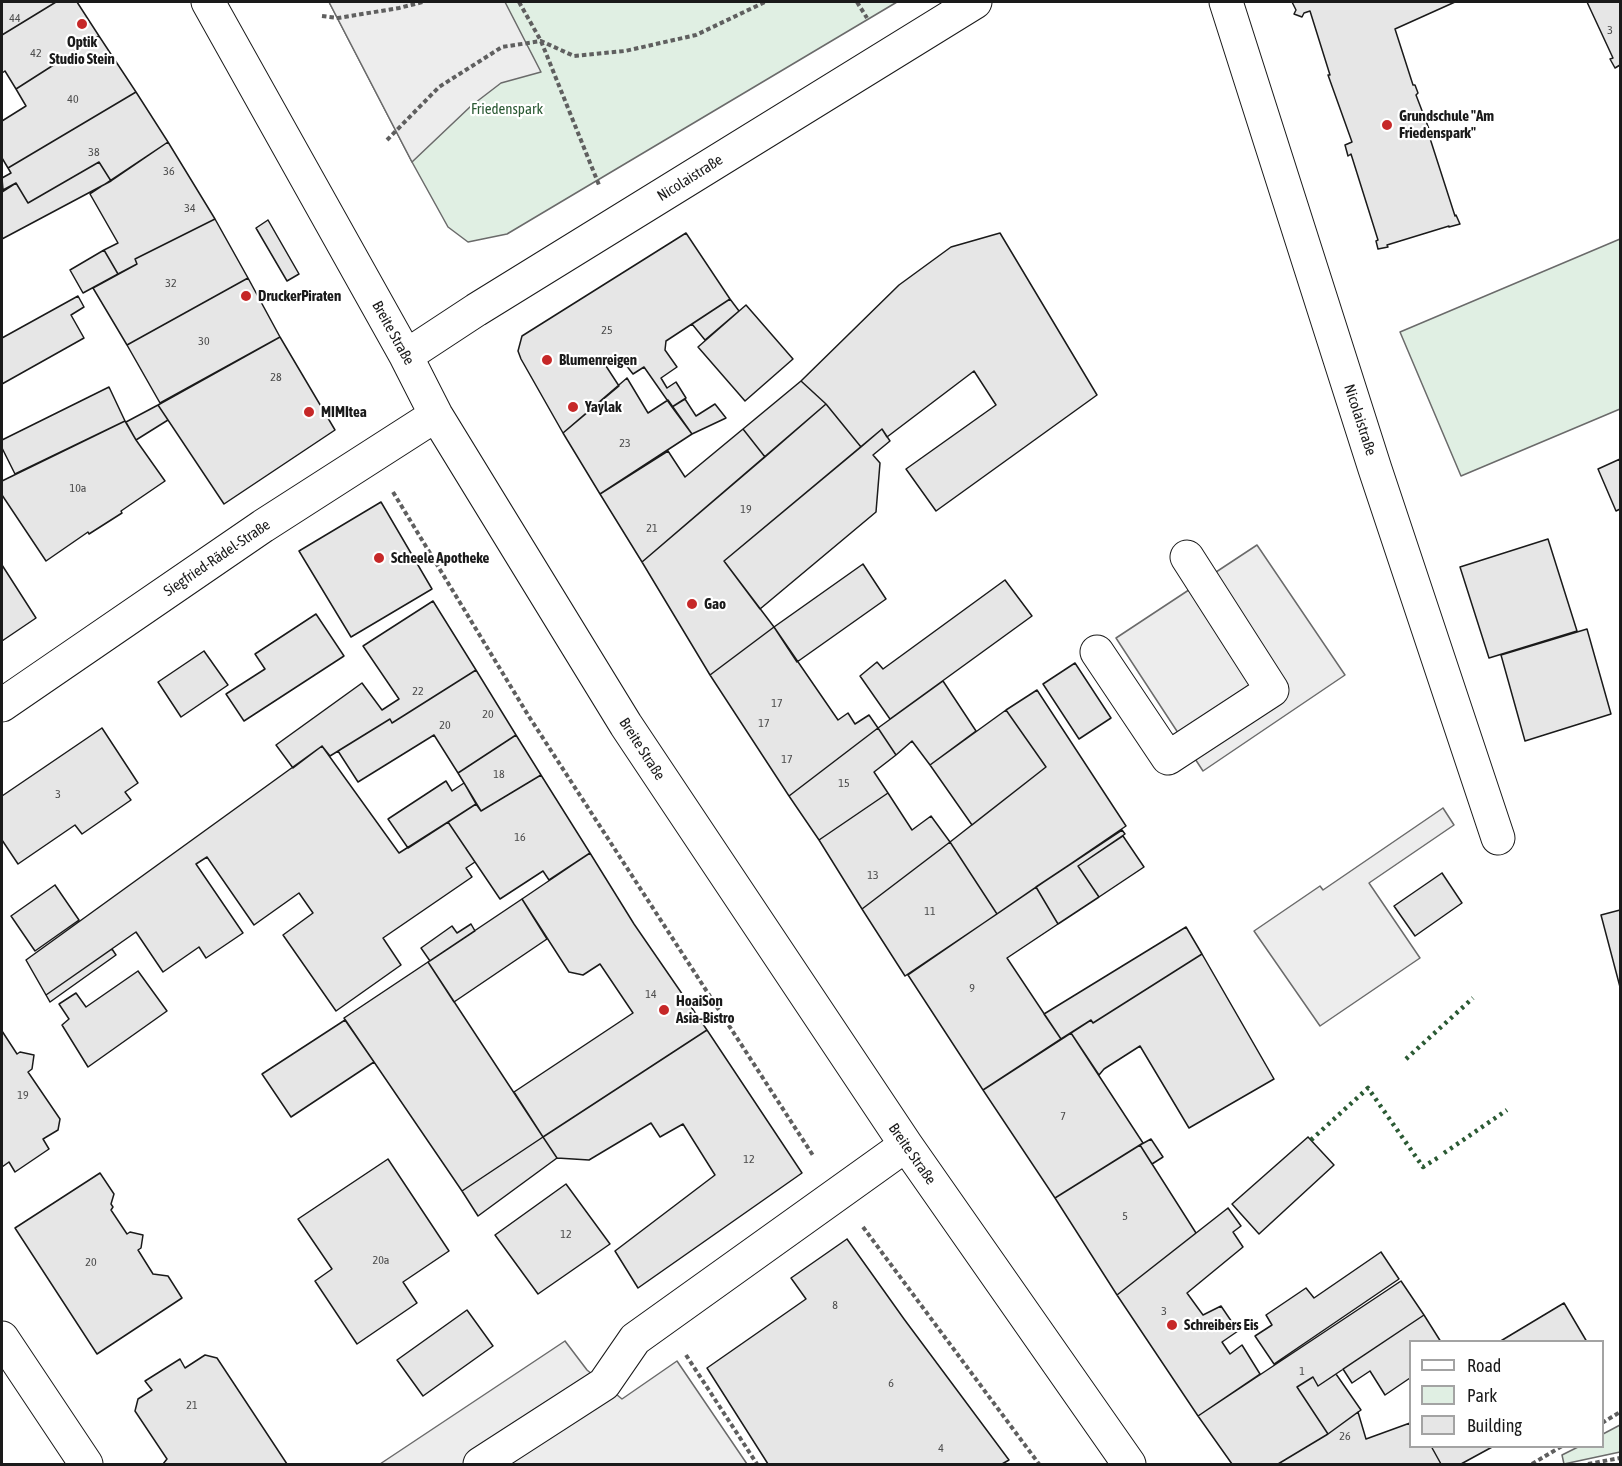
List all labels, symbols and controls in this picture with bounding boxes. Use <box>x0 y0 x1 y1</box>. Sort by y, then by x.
house number: 44 <box>9 11 21 25</box>
marker: Optik Studio Stein <box>75 17 89 31</box>
house number: 3 <box>1607 23 1613 37</box>
place label: Optik Studio Stein <box>49 33 115 68</box>
house number: 42 <box>30 46 42 60</box>
house number: 40 <box>67 92 79 106</box>
park label: Friedenspark <box>471 100 543 118</box>
place label: Grundschule "Am Friedenspark" <box>1399 107 1494 142</box>
marker: Grundschule "Am Friedenspark" <box>1380 118 1394 132</box>
house number: 38 <box>88 145 100 159</box>
street label: Nicolaistraße <box>654 151 726 205</box>
house number: 36 <box>163 164 175 178</box>
house number: 34 <box>184 201 196 215</box>
house number: 32 <box>165 276 177 290</box>
place label: DruckerPiraten <box>258 287 341 305</box>
marker: DruckerPiraten <box>239 289 253 303</box>
street label: Breite Straße <box>368 298 418 368</box>
house number: 25 <box>601 323 613 337</box>
house number: 30 <box>198 334 210 348</box>
place label: Blumenreigen <box>559 351 637 369</box>
marker: Blumenreigen <box>540 353 554 367</box>
house number: 28 <box>270 370 282 384</box>
street label: Nicolaistraße <box>1340 382 1380 458</box>
place label: Yaylak <box>585 398 621 416</box>
marker: Yaylak <box>566 400 580 414</box>
place label: MIMItea <box>321 403 367 421</box>
marker: MIMItea <box>302 405 316 419</box>
house number: 23 <box>619 436 631 450</box>
house number: 10a <box>70 481 86 495</box>
house number: 19 <box>740 502 752 516</box>
street label: Siegfried-Rädel-Straße <box>160 516 274 600</box>
house number: 21 <box>646 521 658 535</box>
place label: Scheele Apotheke <box>391 549 489 567</box>
marker: Scheele Apotheke <box>372 551 386 565</box>
place label: Gao <box>704 595 726 613</box>
marker: Gao <box>685 597 699 611</box>
house number: 22 <box>412 684 424 698</box>
house number: 17 <box>771 696 783 710</box>
house number: 20 <box>482 707 494 721</box>
street label: Breite Straße <box>615 715 669 783</box>
house number: 17 <box>758 716 770 730</box>
house number: 20 <box>439 718 451 732</box>
house number: 17 <box>781 752 793 766</box>
house number: 18 <box>493 767 505 781</box>
house number: 15 <box>838 776 850 790</box>
house number: 3 <box>55 787 61 801</box>
house number: 16 <box>514 830 526 844</box>
house number: 13 <box>867 868 879 882</box>
house number: 11 <box>924 904 936 918</box>
house number: 9 <box>969 981 975 995</box>
house number: 14 <box>645 987 657 1001</box>
place label: HoaiSon Asia-Bistro <box>676 992 734 1027</box>
marker: HoaiSon Asia-Bistro <box>657 1003 671 1017</box>
house number: 19 <box>17 1088 29 1102</box>
house number: 7 <box>1060 1109 1066 1123</box>
street label: Breite Straße <box>884 1120 940 1188</box>
house number: 12 <box>743 1152 755 1166</box>
house number: 5 <box>1122 1209 1128 1223</box>
house number: 12 <box>560 1227 572 1241</box>
house number: 20a <box>373 1253 389 1267</box>
house number: 20 <box>85 1255 97 1269</box>
house number: 8 <box>832 1298 838 1312</box>
house number: 3 <box>1161 1304 1167 1318</box>
place label: Schreibers Eis <box>1184 1316 1259 1334</box>
marker: Schreibers Eis <box>1165 1318 1179 1332</box>
legend <box>1409 1340 1604 1448</box>
text: Road <box>1467 1355 1501 1376</box>
house number: 1 <box>1299 1364 1305 1378</box>
house number: 6 <box>888 1376 894 1390</box>
text: Park <box>1467 1385 1497 1406</box>
house number: 21 <box>186 1398 198 1412</box>
text: Building <box>1467 1415 1522 1436</box>
house number: 26 <box>1339 1429 1351 1443</box>
house number: 4 <box>938 1441 944 1455</box>

